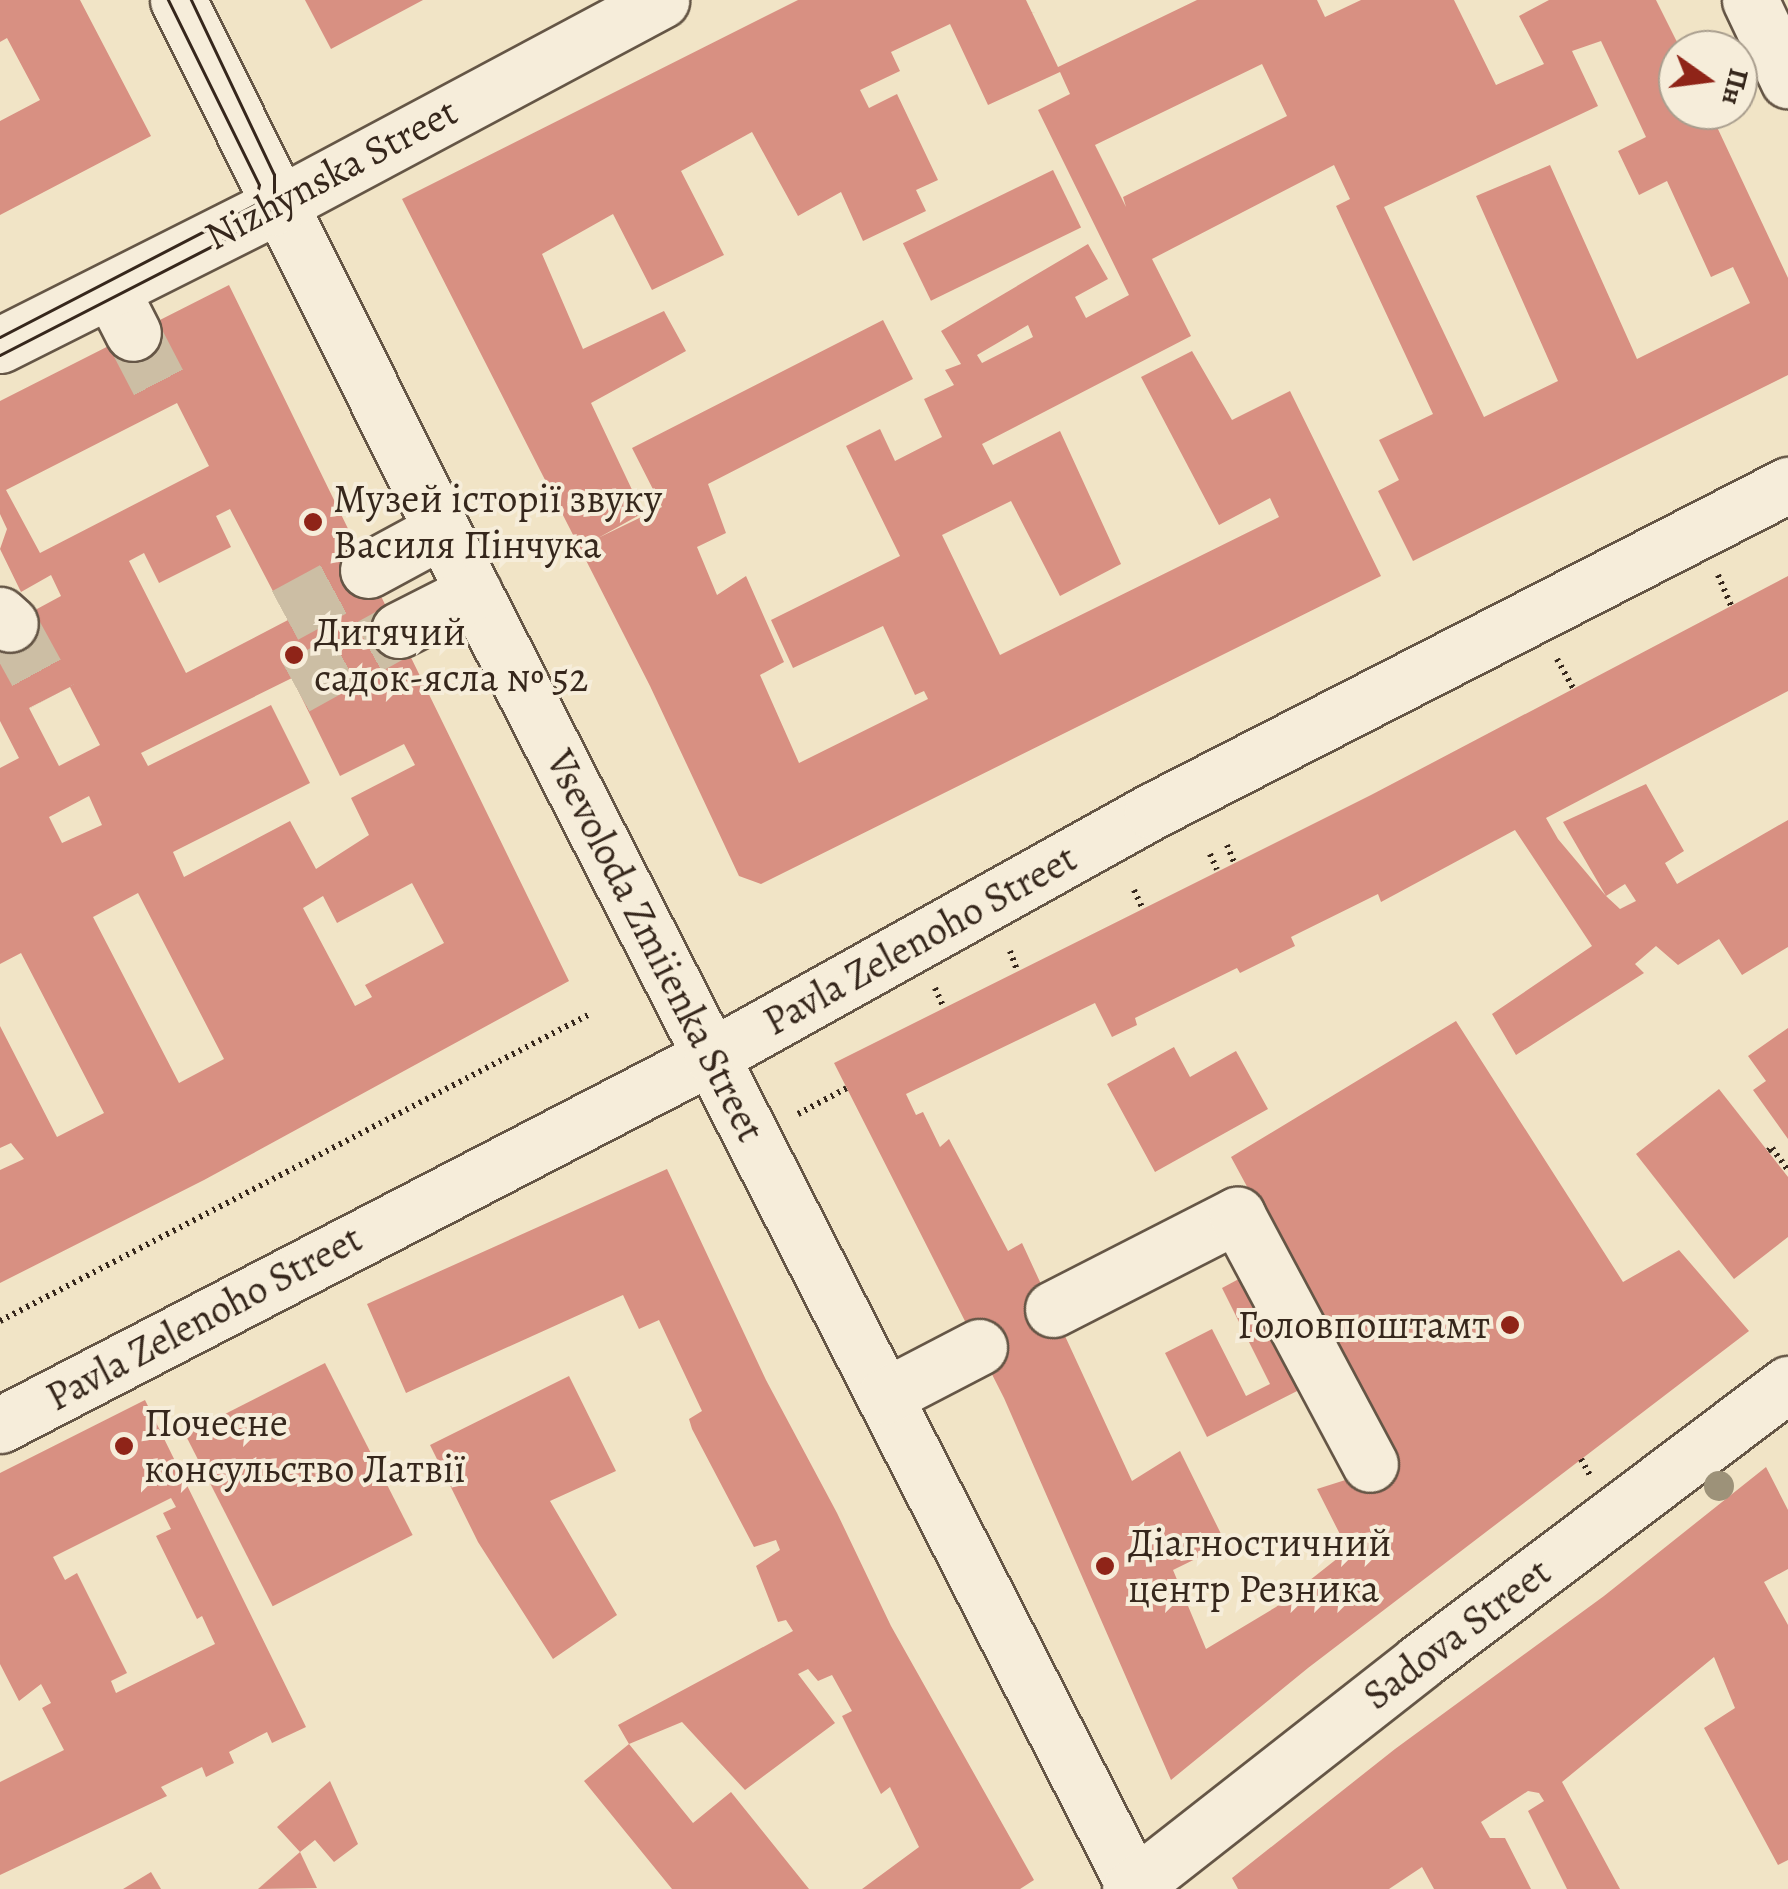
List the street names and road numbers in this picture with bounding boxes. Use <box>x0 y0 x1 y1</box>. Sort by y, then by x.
street label: Nizhynska Street <box>197 87 465 261</box>
street label: Vsevoloda Zmiienka Street <box>535 742 775 1150</box>
street label: Pavla Zelenoho Street <box>755 834 1085 1046</box>
street label: Pavla Zelenoho Street <box>38 1215 370 1421</box>
street label: Sadova Street <box>1354 1548 1560 1720</box>

